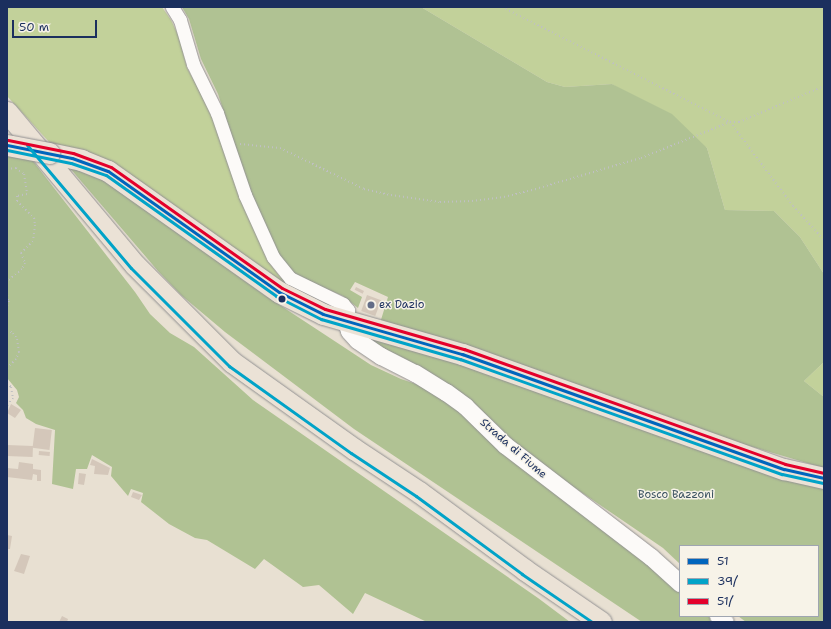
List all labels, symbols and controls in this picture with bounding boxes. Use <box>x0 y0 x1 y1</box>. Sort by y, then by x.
scale bar <box>14 12 99 38</box>
text: 50 m <box>19 19 49 35</box>
unlabelled marker <box>277 294 287 304</box>
place label: ex Dazio <box>379 298 424 312</box>
marker: ex Dazio <box>366 300 376 310</box>
street label: Strada di Fiume <box>477 416 549 482</box>
park label: Bosco Bazzoni <box>638 488 714 502</box>
legend <box>679 545 819 617</box>
text: 51 <box>717 553 729 569</box>
text: 39/ <box>717 573 737 589</box>
text: 51/ <box>717 593 733 609</box>

